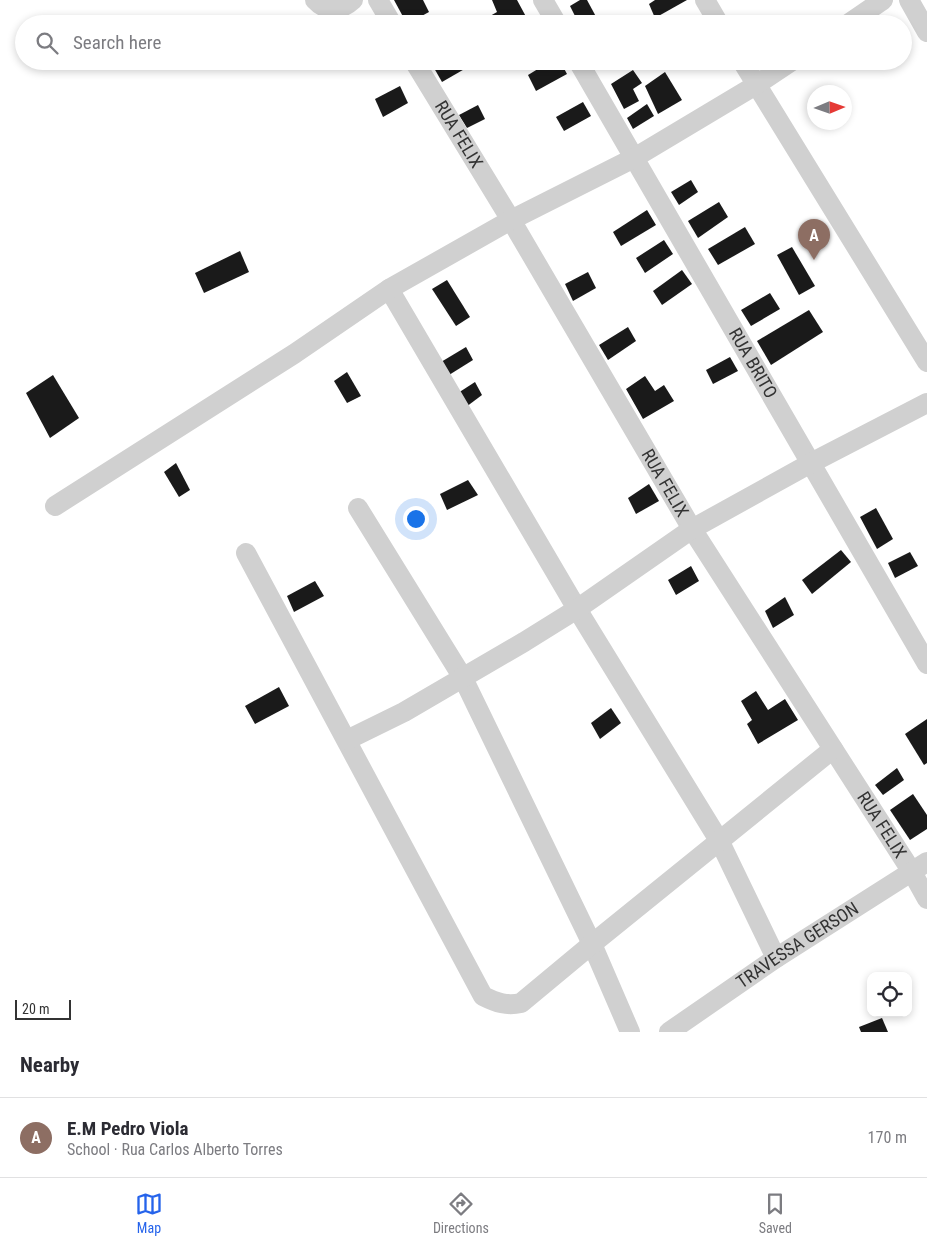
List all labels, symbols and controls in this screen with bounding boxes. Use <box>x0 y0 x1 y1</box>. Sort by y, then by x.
search box <box>15 15 912 70</box>
icon: search <box>33 29 61 57</box>
text: Search here <box>73 31 161 54</box>
north arrow <box>807 85 852 130</box>
street label: RUA FELIX <box>431 97 488 172</box>
pin: A <box>798 219 830 260</box>
street label: RUA BRITO <box>725 324 782 402</box>
street label: RUA FELIX <box>637 445 693 520</box>
your location <box>403 506 429 532</box>
street label: RUA FELIX <box>853 788 911 862</box>
street label: TRAVESSA GERSON <box>732 897 862 992</box>
map controls <box>867 972 912 1017</box>
button: locate <box>867 972 912 1017</box>
scale bar <box>15 997 71 1020</box>
text: 20 m <box>22 1001 50 1017</box>
text: Nearby <box>20 1053 79 1077</box>
text: E.M Pedro Viola <box>67 1117 189 1140</box>
text: A <box>31 1128 41 1147</box>
text: 170 m <box>868 1128 907 1147</box>
text: School · Rua Carlos Alberto Torres <box>67 1140 283 1159</box>
tab: Map <box>135 1190 163 1236</box>
tab: Directions <box>433 1190 489 1236</box>
tab: Saved <box>759 1190 792 1236</box>

